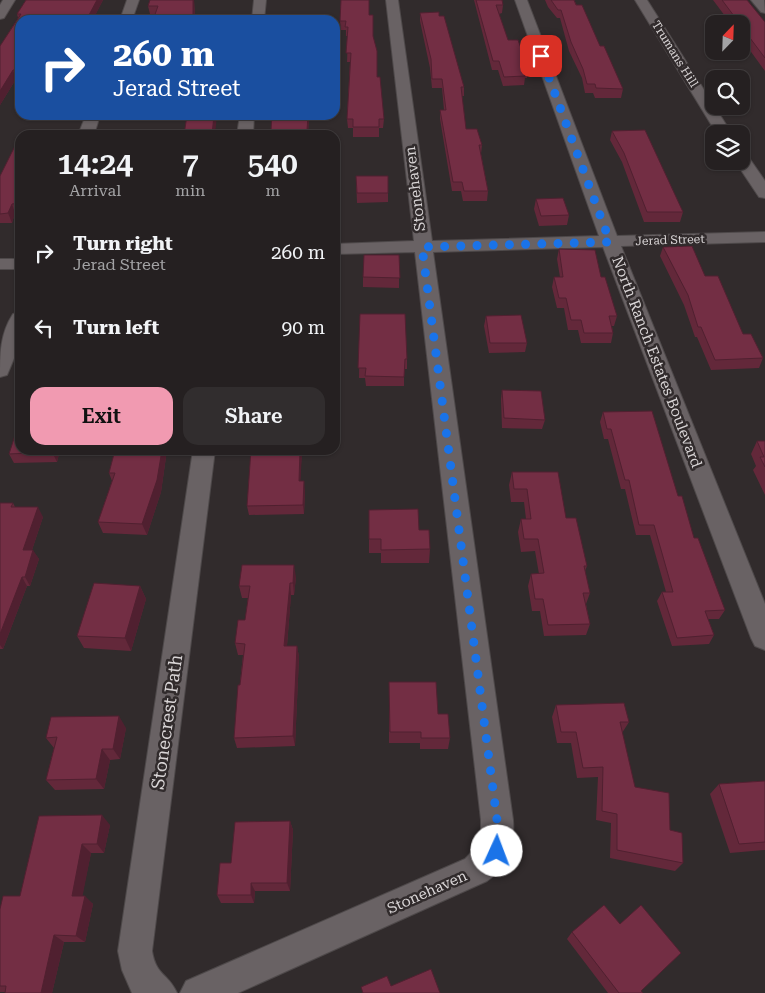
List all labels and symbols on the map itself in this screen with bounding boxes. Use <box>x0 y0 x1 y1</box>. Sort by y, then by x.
north arrow <box>705 15 750 60</box>
street label: Trumans Hill <box>649 18 701 90</box>
pin <box>520 35 562 77</box>
street label: Stonehaven <box>401 145 429 232</box>
street label: Jerad Street <box>635 232 706 248</box>
street label: North Ranch Estates Boulevard <box>608 254 706 471</box>
street label: Stonecrest Path <box>147 653 186 791</box>
position arrow <box>470 824 522 876</box>
street label: Stonehaven <box>384 866 470 918</box>

